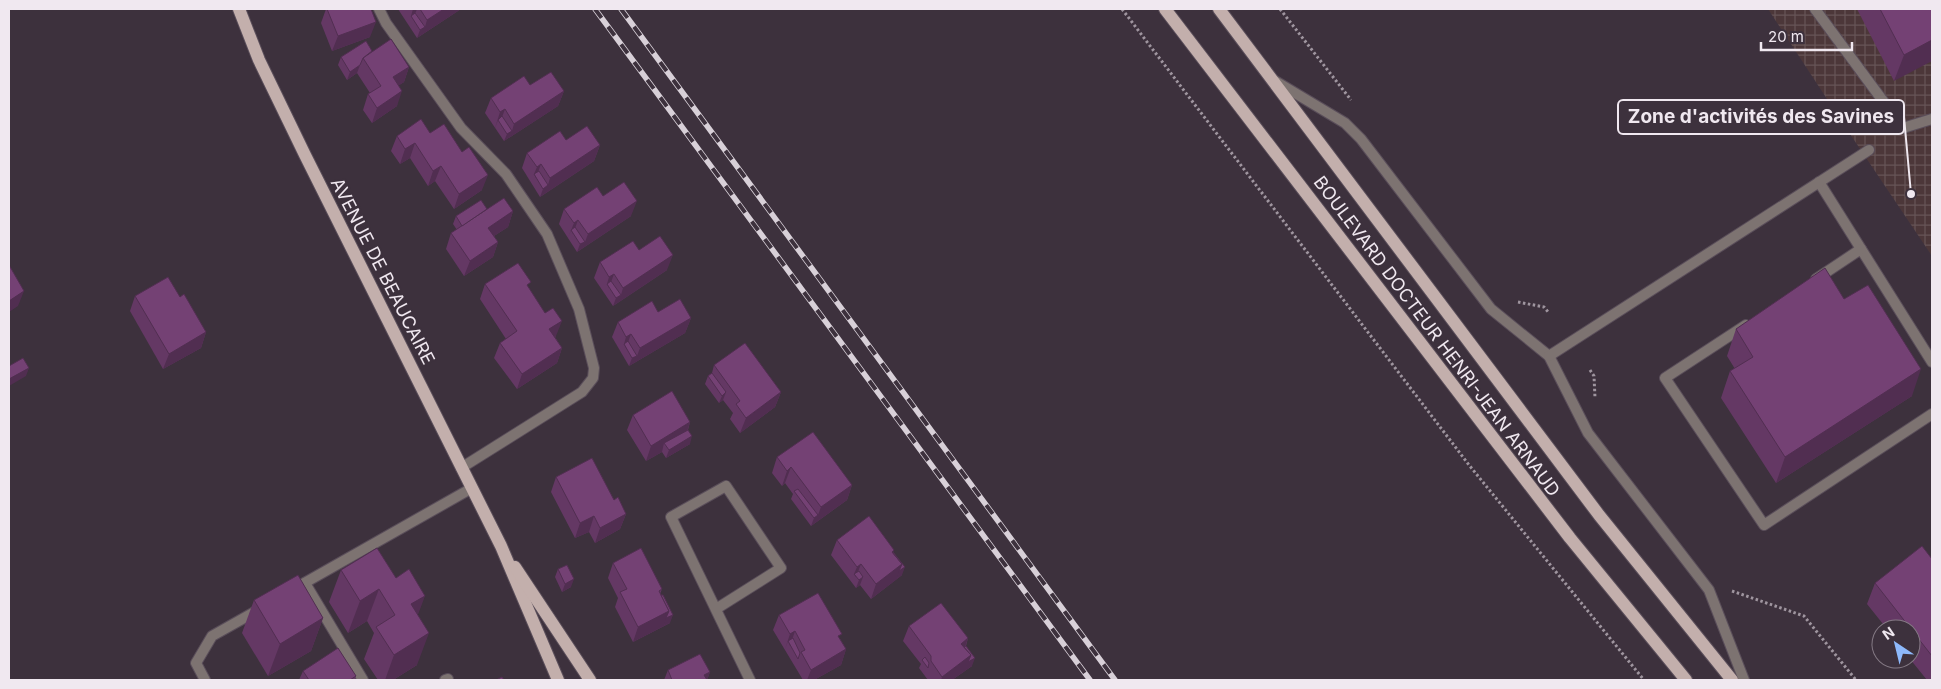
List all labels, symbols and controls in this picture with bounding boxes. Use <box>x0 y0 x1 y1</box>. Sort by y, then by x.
scale bar <box>1761 20 1852 52</box>
text: 20 m <box>1768 27 1804 46</box>
callout: Zone d'activités des Savines <box>1618 100 1904 134</box>
text: Zone d'activités des Savines <box>1628 105 1894 128</box>
street label: BOULEVARD DOCTEUR HENRI-JEAN ARNAUD <box>1310 172 1564 500</box>
street label: AVENUE DE BEAUCAIRE <box>327 174 439 368</box>
north arrow <box>1871 619 1921 669</box>
text: N <box>1879 623 1898 643</box>

